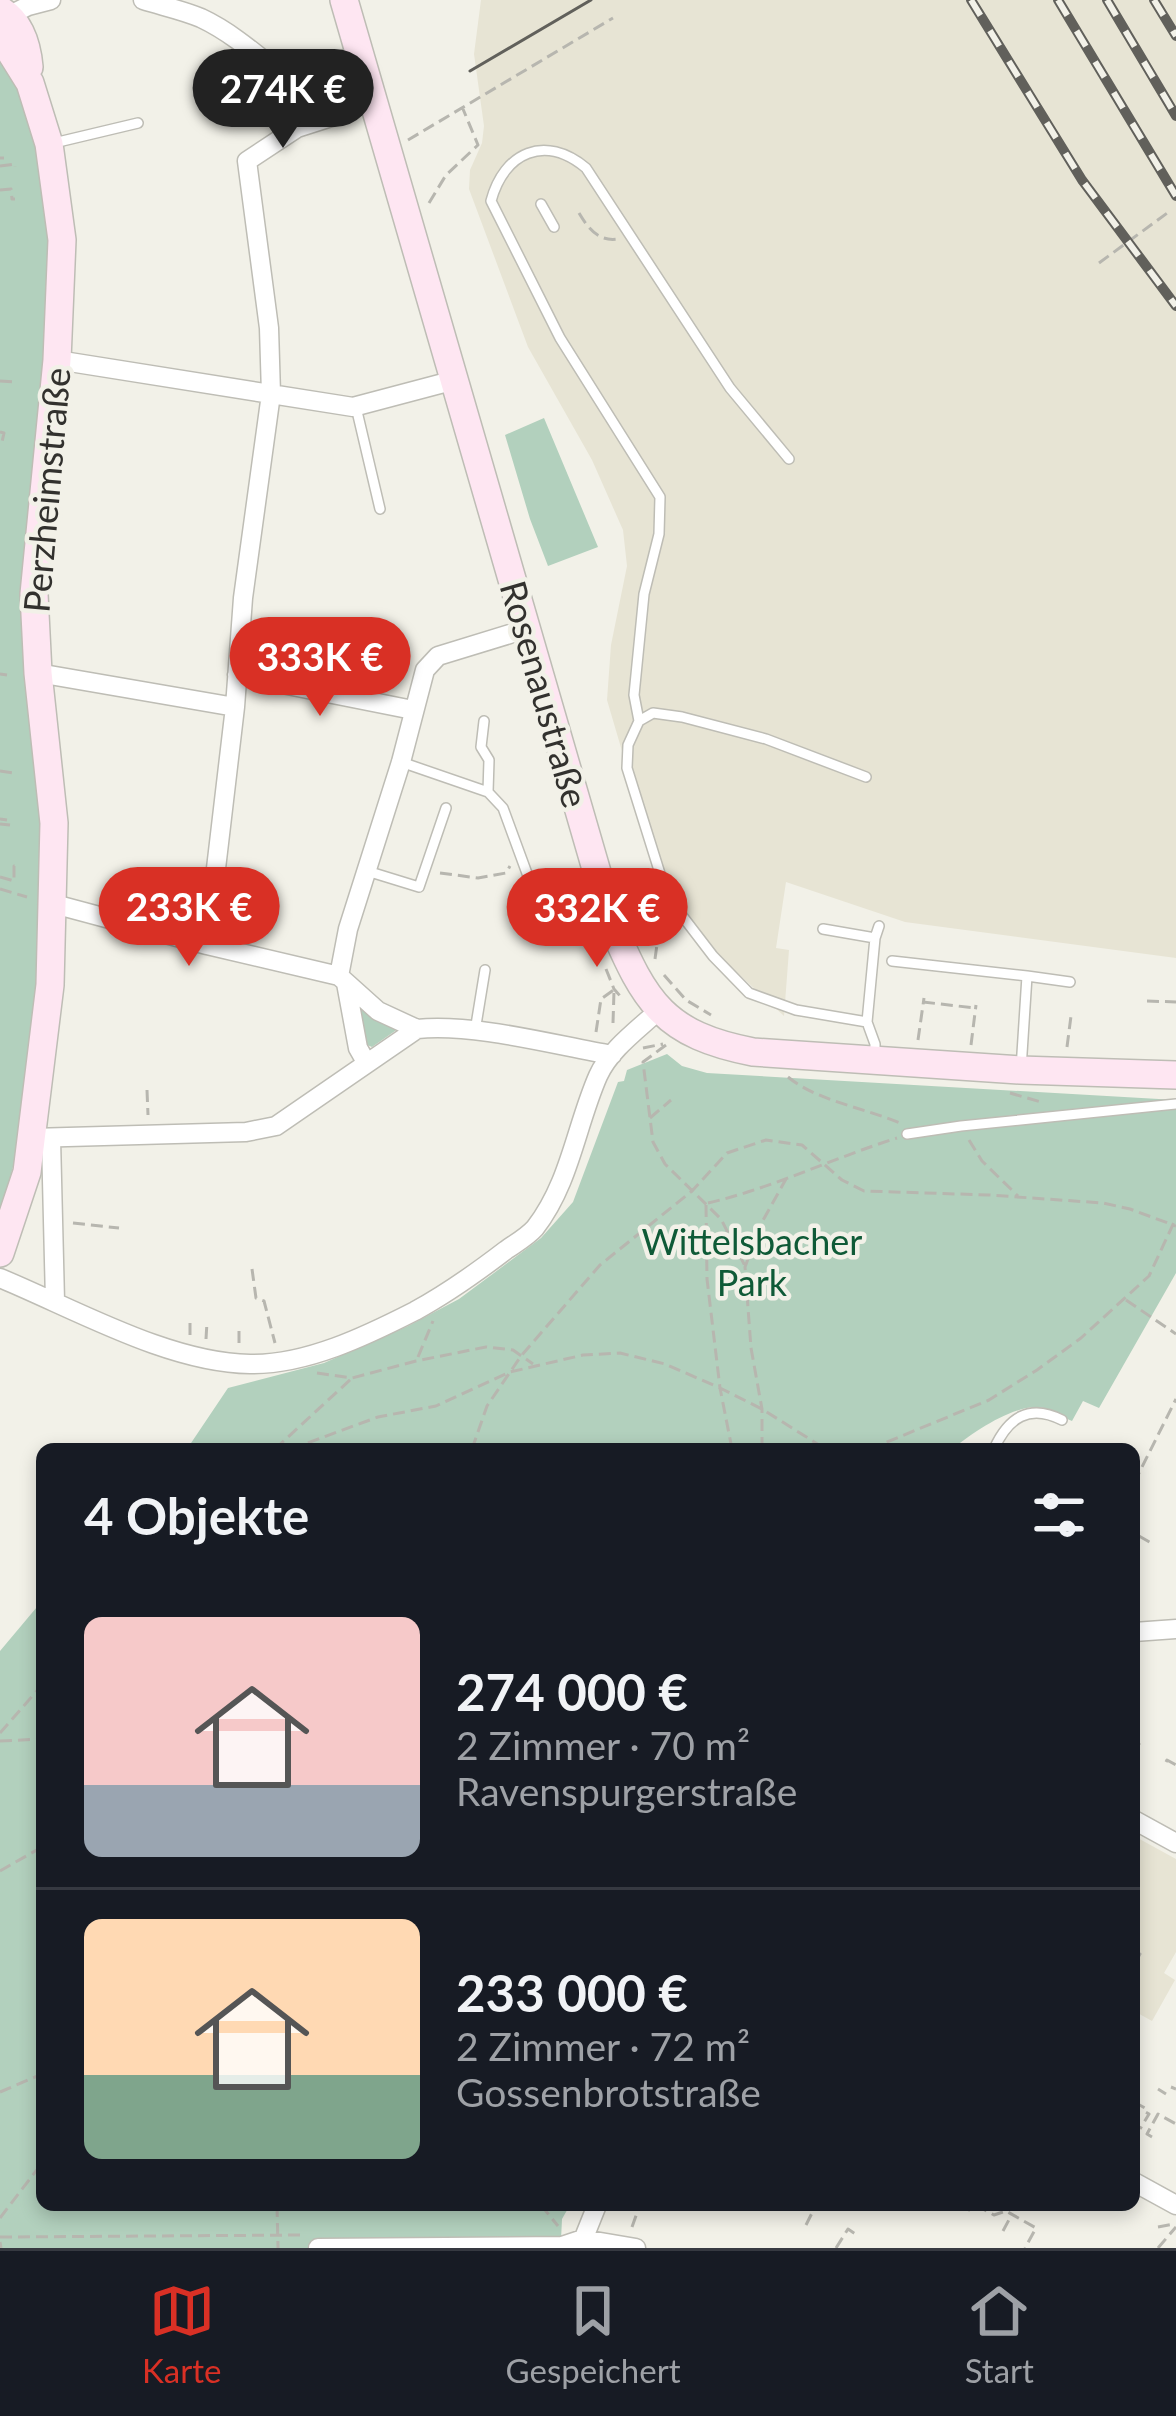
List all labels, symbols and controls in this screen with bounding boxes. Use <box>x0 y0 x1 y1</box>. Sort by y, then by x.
pin: 274K € <box>185 49 381 151</box>
text: 274K € <box>220 65 346 111</box>
street label: Perzheimstraße <box>13 366 79 614</box>
street label: Rosenaustraße <box>492 576 598 812</box>
pin: 333K € <box>222 617 418 719</box>
text: 333K € <box>257 633 383 679</box>
pin: 233K € <box>91 867 287 969</box>
pin: 332K € <box>499 868 695 970</box>
text: 233K € <box>126 883 252 929</box>
text: 332K € <box>534 884 660 930</box>
park label: Wittelsbacher Park <box>642 1219 862 1304</box>
icon: filters <box>1026 1482 1092 1548</box>
text: 4 Objekte <box>84 1485 309 1546</box>
text: 274 000 € <box>456 1661 688 1722</box>
icon: home <box>180 1665 324 1809</box>
text: 2 Zimmer · 70 m² <box>456 1722 750 1768</box>
text: Ravenspurgerstraße <box>456 1768 797 1814</box>
text: 233 000 € <box>456 1962 688 2023</box>
icon: home <box>180 1967 324 2111</box>
text: 2 Zimmer · 72 m² <box>456 2023 750 2069</box>
text: Gossenbrotstraße <box>456 2069 761 2115</box>
tab: Karte <box>142 2278 221 2390</box>
tab: Gespeichert <box>506 2278 681 2390</box>
tab: Start <box>965 2278 1034 2390</box>

